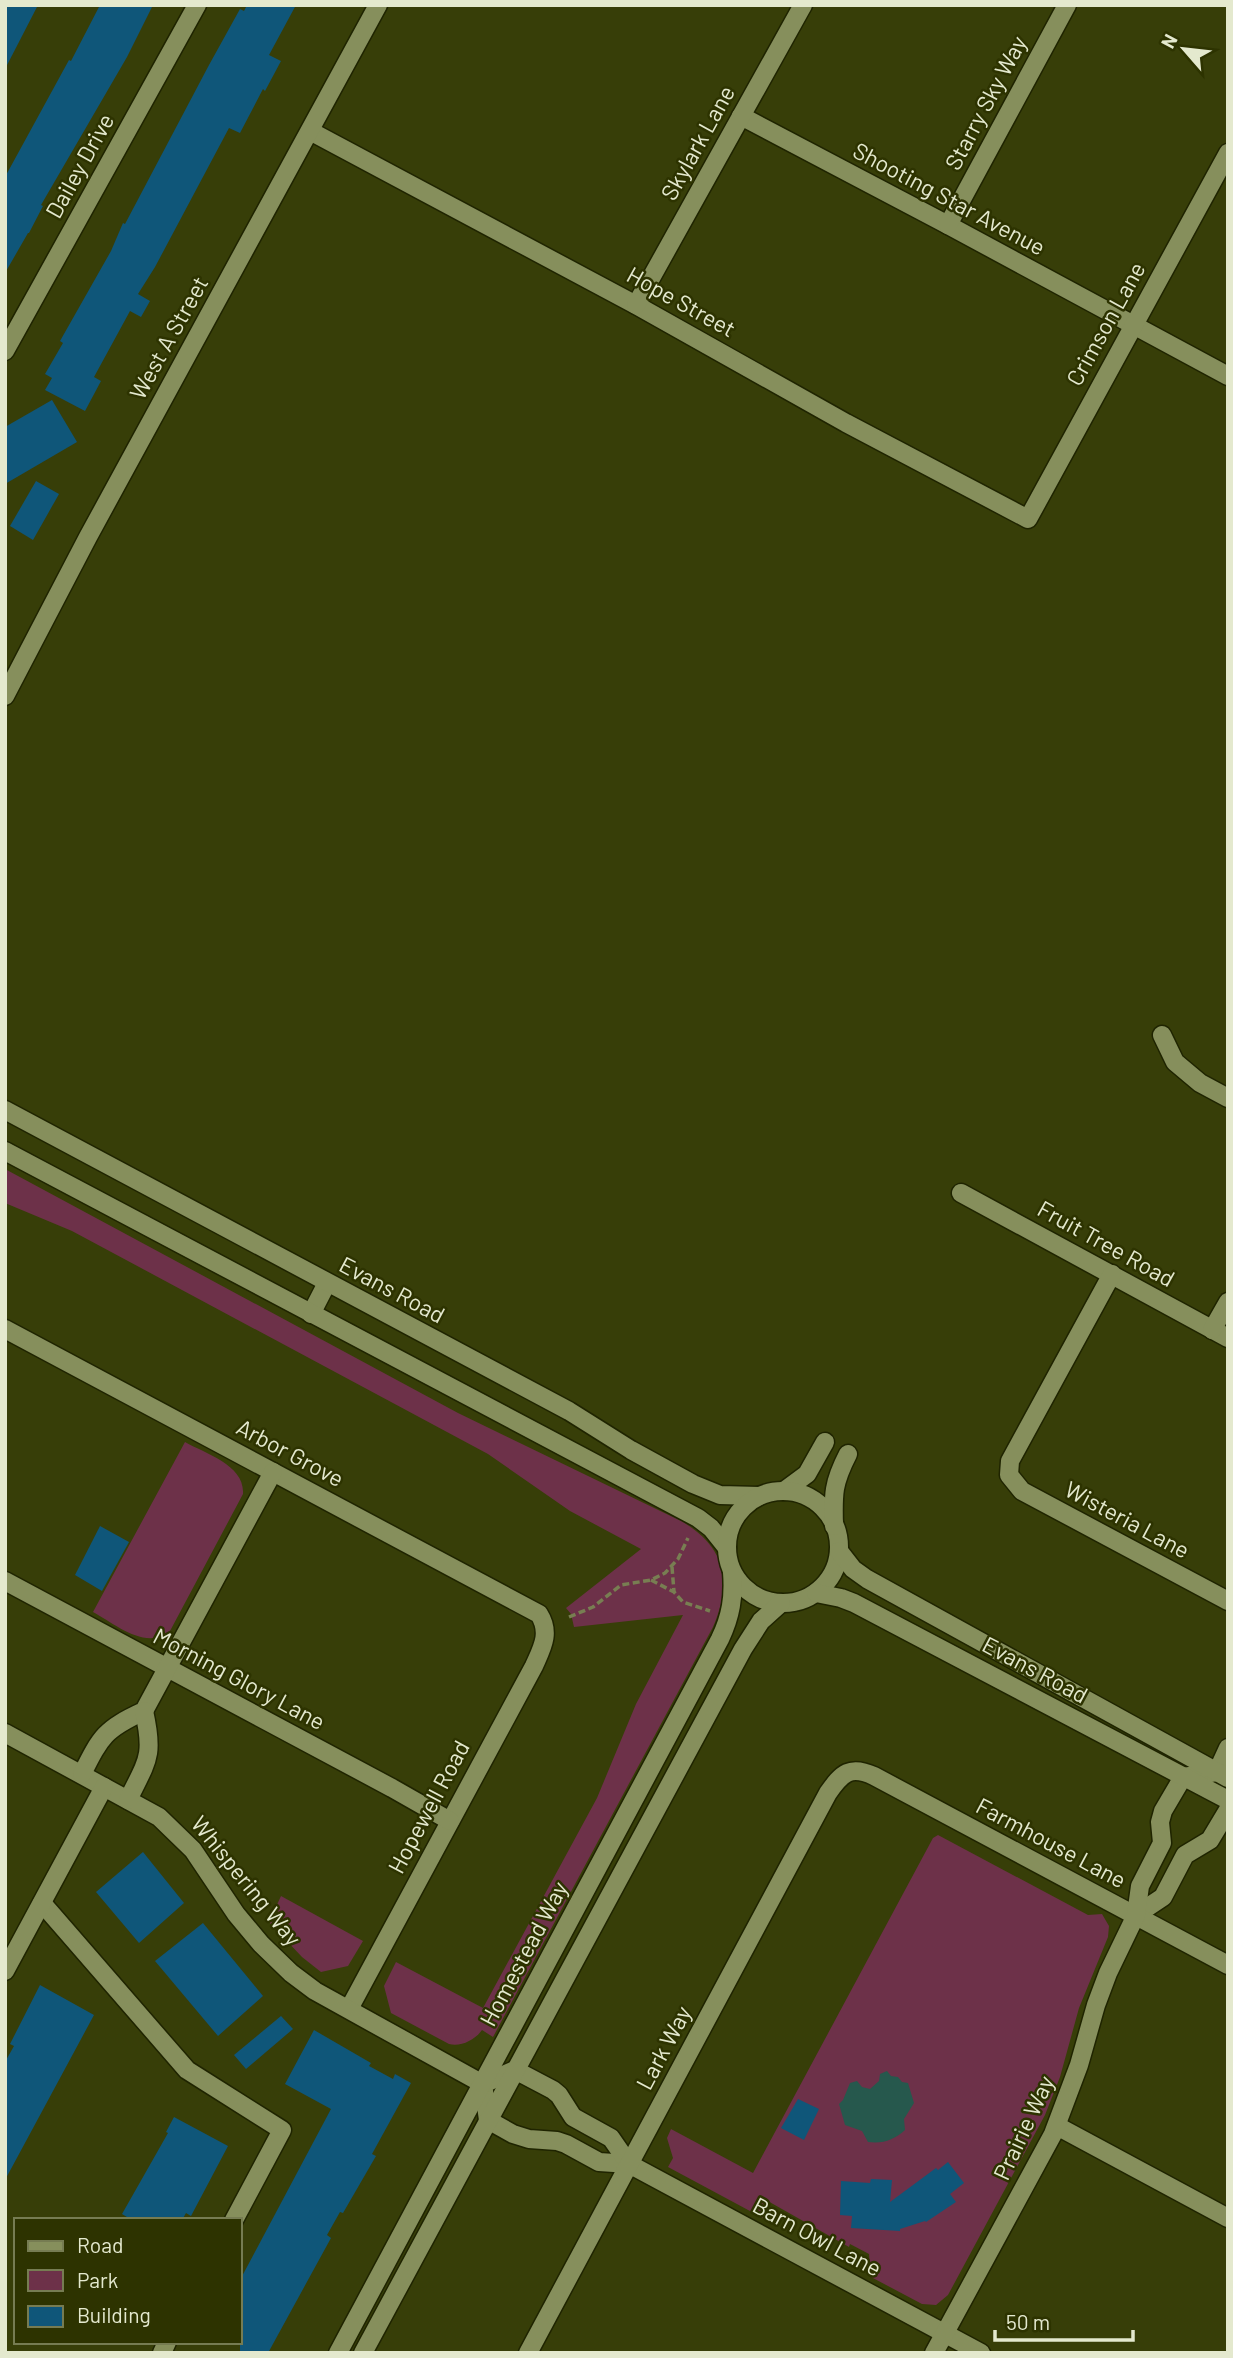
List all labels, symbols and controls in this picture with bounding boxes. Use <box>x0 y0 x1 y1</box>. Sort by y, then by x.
north arrow <box>1149 14 1219 84</box>
street label: Starry Sky Way <box>938 30 1032 174</box>
text: N <box>1155 30 1182 52</box>
street label: Skylark Lane <box>654 80 740 205</box>
street label: Dailey Drive <box>39 108 119 223</box>
street label: Shooting Star Avenue <box>849 136 1050 261</box>
street label: Crimson Lane <box>1060 257 1151 390</box>
street label: Hope Street <box>622 260 741 342</box>
street label: West A Street <box>123 271 213 404</box>
street label: Fruit Tree Road <box>1033 1194 1180 1292</box>
street label: Evans Road <box>335 1250 450 1329</box>
street label: Arbor Grove <box>232 1412 349 1492</box>
street label: Wisteria Lane <box>1060 1475 1195 1564</box>
street label: Morning Glory Lane <box>149 1621 330 1735</box>
street label: Evans Road <box>978 1630 1093 1709</box>
street label: Hopewell Road <box>381 1735 475 1878</box>
street label: Farmhouse Lane <box>972 1791 1131 1893</box>
street label: Whispering Way <box>186 1810 308 1951</box>
street label: Homestead Way <box>473 1876 573 2031</box>
street label: Lark Way <box>629 2001 697 2094</box>
street label: Prairie Way <box>987 2071 1060 2184</box>
street label: Barn Owl Lane <box>748 2191 887 2282</box>
legend <box>14 2218 242 2344</box>
text: Road <box>77 2232 123 2257</box>
text: Park <box>77 2267 118 2292</box>
scale bar <box>995 2298 1133 2342</box>
text: Building <box>77 2302 151 2327</box>
text: 50 m <box>1006 2309 1050 2334</box>

